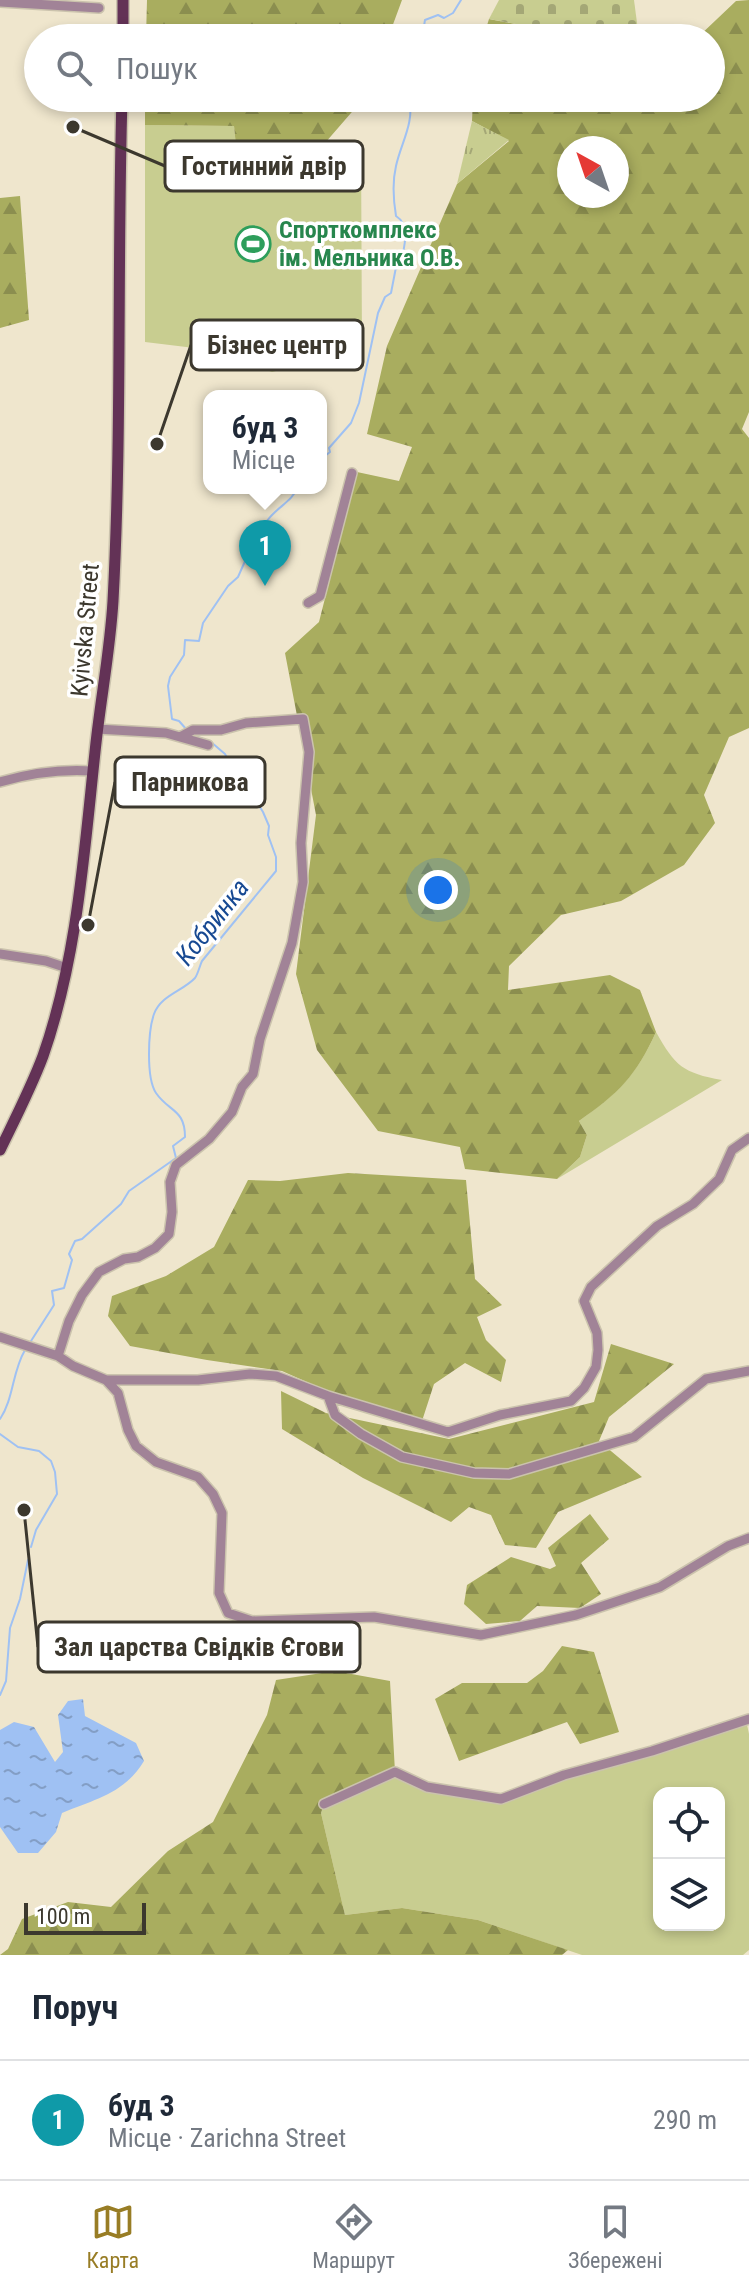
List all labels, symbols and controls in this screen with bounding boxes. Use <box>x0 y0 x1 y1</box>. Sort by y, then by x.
search box <box>24 24 725 112</box>
icon: search <box>52 46 96 90</box>
text: Пошук <box>116 51 198 86</box>
north arrow <box>557 136 629 208</box>
callout: Гостинний двір <box>165 141 363 191</box>
text: Гостинний двір <box>181 151 347 181</box>
place label: Спорткомплекс ім. Мельника О.В. <box>279 216 460 272</box>
sports icon: Спорткомплекс ім. Мельника О.В. <box>234 225 272 263</box>
callout: Бізнес центр <box>191 320 363 370</box>
text: Бізнес центр <box>207 330 347 360</box>
popup <box>203 390 327 494</box>
text: буд 3 <box>232 410 298 445</box>
text: Місце <box>232 445 295 475</box>
pin: 1 <box>239 520 291 586</box>
street label: Kyivska Street <box>65 562 105 698</box>
callout: Парникова <box>115 757 265 807</box>
text: Парникова <box>131 767 249 797</box>
your location <box>418 870 458 910</box>
water label: Кобринка <box>169 873 255 971</box>
callout: Зал царства Свідків Єгови <box>38 1622 360 1672</box>
text: Зал царства Свідків Єгови <box>54 1632 344 1662</box>
map controls <box>653 1787 725 1931</box>
button: locate <box>653 1787 725 1859</box>
button: layers <box>653 1859 725 1931</box>
scale bar <box>24 1899 146 1935</box>
text: 100 m <box>36 1904 90 1929</box>
text: Поруч <box>32 1987 118 2027</box>
text: буд 3 <box>108 2088 175 2123</box>
text: 1 <box>51 2105 65 2135</box>
text: 290 m <box>653 2105 717 2135</box>
text: Місце · Zarichna Street <box>108 2123 346 2153</box>
tab: Карта <box>87 2200 139 2273</box>
tab: Маршрут <box>312 2200 395 2273</box>
tab: Збережені <box>568 2200 662 2273</box>

